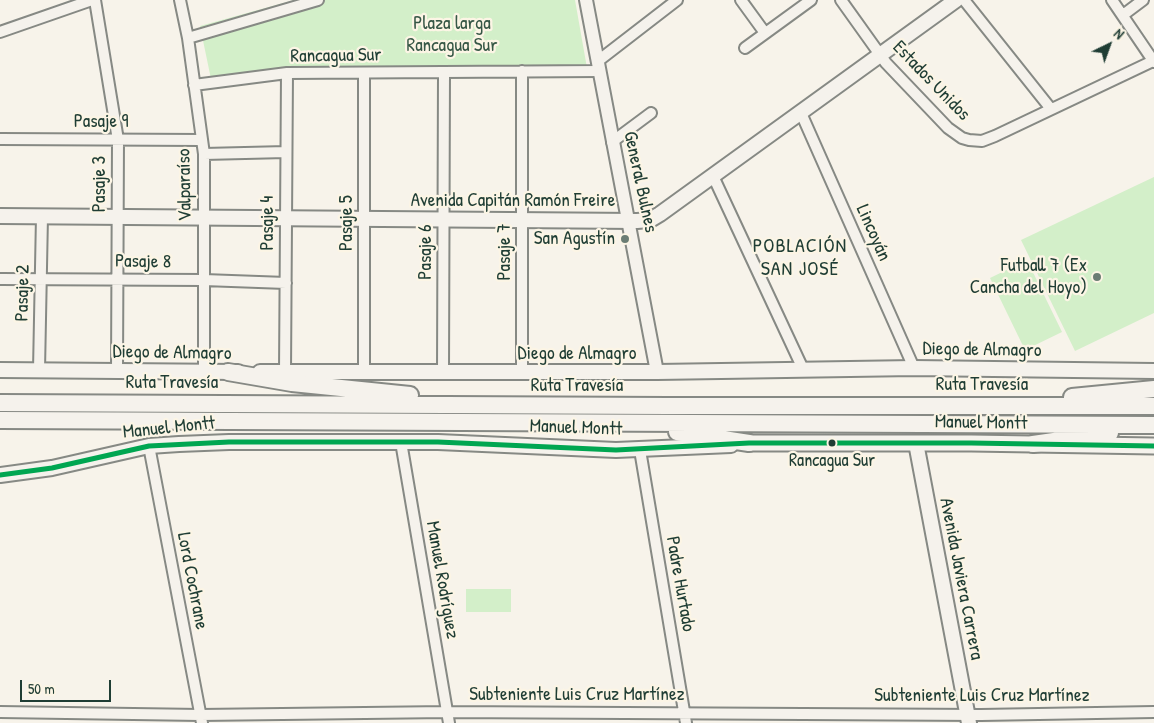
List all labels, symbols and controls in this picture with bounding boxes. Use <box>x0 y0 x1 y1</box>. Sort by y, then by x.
park label: Plaza larga Rancagua Sur <box>407 13 497 57</box>
north arrow <box>1084 20 1134 70</box>
text: N <box>1110 24 1128 43</box>
street label: Estados Unidos <box>887 36 975 126</box>
street label: Rancagua Sur <box>290 44 382 68</box>
street label: Pasaje 9 <box>74 111 128 133</box>
street label: General Bulnes <box>618 129 662 235</box>
street label: Valparaíso <box>173 148 197 222</box>
street label: Pasaje 3 <box>89 156 111 212</box>
street label: Avenida Capitán Ramón Freire <box>411 190 615 212</box>
street label: Pasaje 5 <box>336 195 358 251</box>
street label: Pasaje 4 <box>257 196 279 250</box>
street label: Lincoyán <box>851 201 895 265</box>
street label: Pasaje 7 <box>494 223 516 281</box>
street label: Pasaje 6 <box>415 224 437 280</box>
place label: San Agustín <box>534 228 615 250</box>
marker: San Agustín <box>619 233 631 245</box>
district label: POBLACIÓN SAN JOSÉ <box>752 235 848 282</box>
street label: Pasaje 8 <box>115 250 171 274</box>
place label: Futball 7 (Ex Cancha del Hoyo) <box>970 255 1087 299</box>
street label: Pasaje 2 <box>11 264 35 322</box>
marker: Futball 7 (Ex Cancha del Hoyo) <box>1091 271 1103 283</box>
street label: Diego de Almagro <box>922 338 1042 362</box>
street label: Diego de Almagro <box>112 341 232 365</box>
street label: Diego de Almagro <box>518 343 636 365</box>
street label: Ruta Travesía <box>126 372 218 394</box>
street label: Ruta Travesía <box>936 374 1028 396</box>
street label: Ruta Travesía <box>531 375 623 397</box>
street label: Manuel Montt <box>935 411 1027 435</box>
street label: Manuel Montt <box>122 412 216 444</box>
street label: Manuel Montt <box>529 415 623 441</box>
marker: Rancagua Sur <box>827 438 837 448</box>
place label: Rancagua Sur <box>789 450 875 472</box>
street label: Avenida Javiera Carrera <box>934 496 988 662</box>
street label: Manuel Rodríguez <box>420 519 464 641</box>
street label: Lord Cochrane <box>171 531 213 631</box>
street label: Padre Hurtado <box>660 535 700 633</box>
scale bar <box>22 670 114 702</box>
text: 50 m <box>28 678 55 699</box>
street label: Subteniente Luis Cruz Martínez <box>469 684 685 706</box>
street label: Subteniente Luis Cruz Martínez <box>874 685 1090 707</box>

